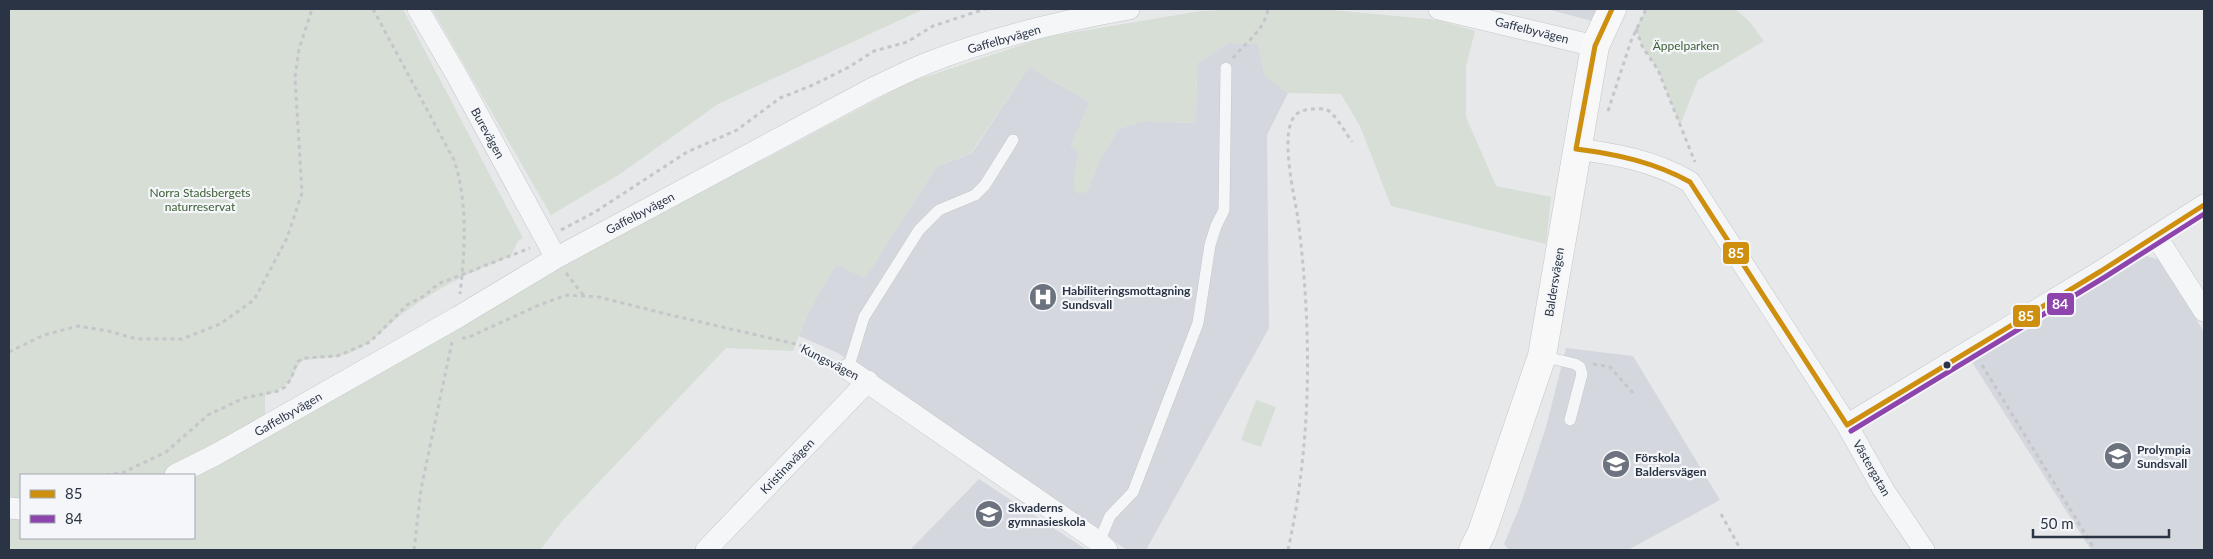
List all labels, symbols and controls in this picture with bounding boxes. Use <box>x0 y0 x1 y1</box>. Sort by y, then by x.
street label: Gaffelbyvägen <box>1494 14 1570 46</box>
street label: Gaffelbyvägen <box>966 21 1042 57</box>
park label: Äppelparken <box>1653 38 1719 53</box>
street label: Burevägen <box>468 105 508 161</box>
park label: Norra Stadsbergets naturreservat <box>149 185 251 214</box>
street label: Gaffelbyvägen <box>603 189 677 237</box>
line badge: 85 <box>1722 241 1750 265</box>
text: 85 <box>1728 244 1744 261</box>
street label: Baldersvägen <box>1541 246 1567 318</box>
hospital icon: Habiliteringsmottagning Sundsvall <box>1028 282 1058 312</box>
place label: Habiliteringsmottagning Sundsvall <box>1062 283 1191 312</box>
line badge: 84 <box>2046 292 2075 316</box>
text: 84 <box>2052 295 2068 312</box>
line badge: 85 <box>2012 304 2041 328</box>
text: 85 <box>2018 307 2034 324</box>
street label: Kungsvägen <box>798 341 862 383</box>
unlabelled marker <box>1942 360 1952 370</box>
street label: Gaffelbyvägen <box>252 389 324 439</box>
street label: Kristinavägen <box>757 435 817 497</box>
street label: Västergatan <box>1850 437 1894 499</box>
school or university icon: Prolympia Sundsvall <box>2103 441 2133 471</box>
place label: Prolympia Sundsvall <box>2137 442 2191 471</box>
school or university icon: Förskola Baldersvägen <box>1601 449 1631 479</box>
place label: Förskola Baldersvägen <box>1635 450 1707 479</box>
legend <box>20 474 195 539</box>
text: 85 <box>65 484 82 502</box>
school or university icon: Skvaderns gymnasieskola <box>974 499 1004 529</box>
place label: Skvaderns gymnasieskola <box>1008 500 1086 529</box>
scale bar <box>2033 506 2169 538</box>
text: 84 <box>65 509 83 527</box>
text: 50 m <box>2040 514 2074 532</box>

